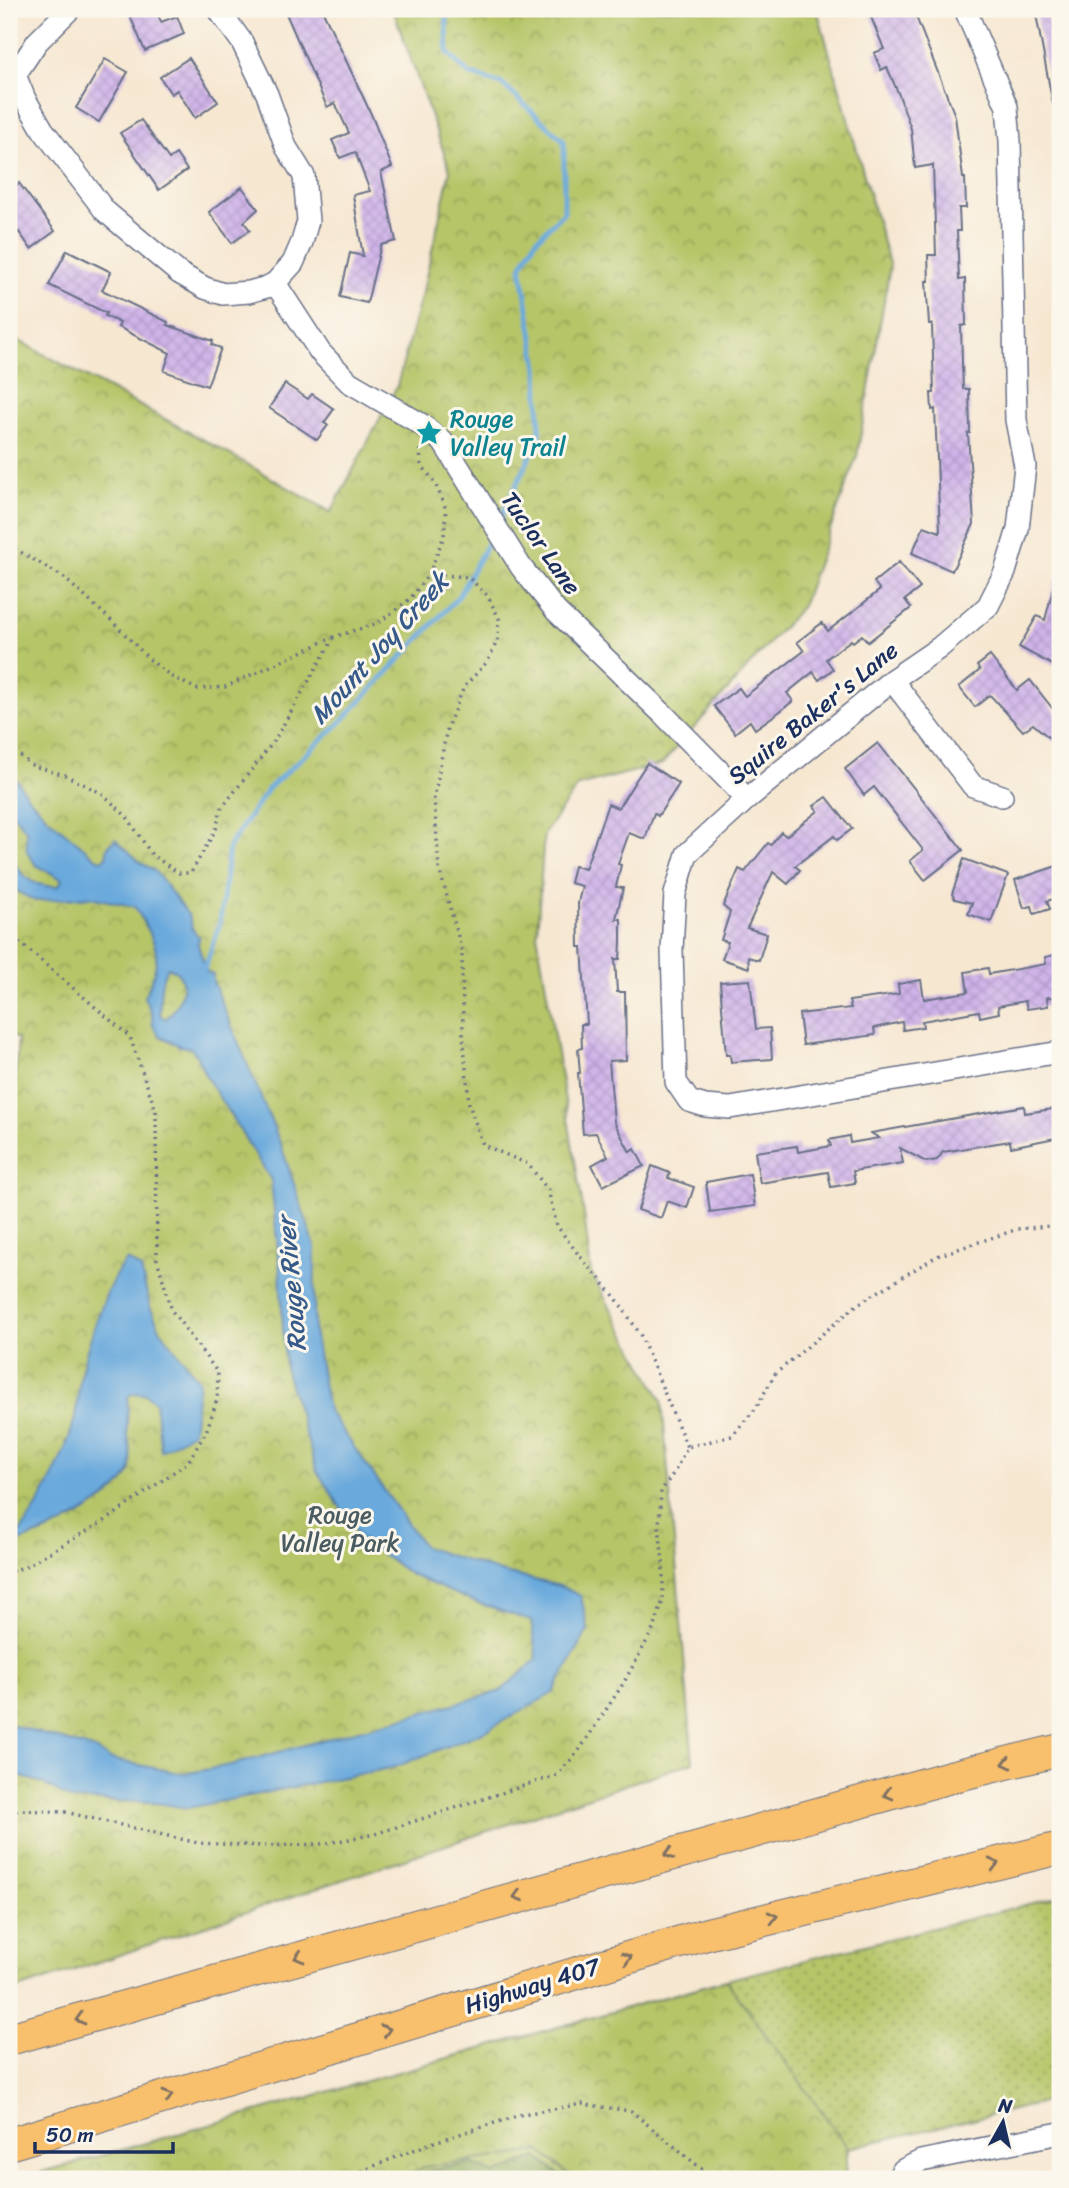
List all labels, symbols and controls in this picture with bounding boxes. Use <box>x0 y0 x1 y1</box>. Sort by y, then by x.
place label: Rouge Valley Trail <box>450 398 567 468</box>
place icon: Rouge Valley Trail <box>414 418 444 448</box>
street label: Tuclor Lane <box>490 482 592 604</box>
water label: Mount Joy Creek <box>298 559 463 735</box>
street label: Squire Baker's Lane <box>718 630 908 796</box>
water label: Rouge River <box>262 1211 320 1353</box>
park label: Rouge Valley Park <box>281 1494 399 1564</box>
one-way arrow <box>1001 1755 1013 1769</box>
one-way arrow <box>882 1785 894 1800</box>
one-way arrow <box>663 1846 675 1860</box>
one-way arrow <box>988 1858 1000 1872</box>
one-way arrow <box>512 1888 524 1902</box>
one-way arrow <box>767 1911 779 1926</box>
street label: Highway 407 <box>459 1945 606 2026</box>
one-way arrow <box>293 1949 305 1964</box>
one-way arrow <box>621 1951 633 1966</box>
one-way arrow <box>74 2010 86 2025</box>
one-way arrow <box>379 2024 391 2039</box>
north arrow <box>968 2086 1038 2156</box>
text: N <box>995 2088 1015 2123</box>
one-way arrow <box>162 2089 174 2104</box>
scale bar <box>35 2111 173 2155</box>
text: 50 m <box>46 2116 94 2154</box>

